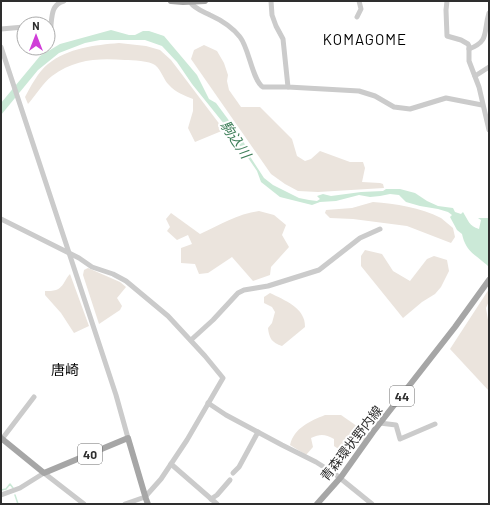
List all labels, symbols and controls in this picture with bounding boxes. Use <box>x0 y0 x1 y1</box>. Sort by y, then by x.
north arrow <box>16 16 56 56</box>
text: N <box>32 19 40 32</box>
district label: KOMAGOME <box>323 30 407 48</box>
water label: 駒込川 <box>217 117 256 163</box>
district label: 唐崎 <box>51 361 79 378</box>
road number: 44 <box>390 386 414 406</box>
street label: 青森環状野内線 <box>317 402 385 484</box>
road number: 40 <box>78 444 102 464</box>

